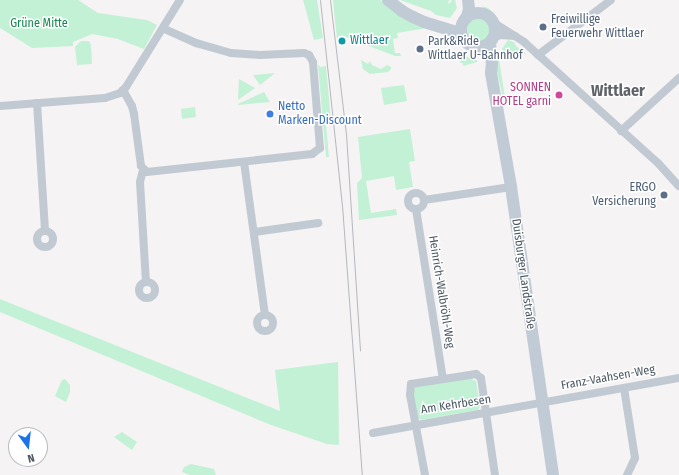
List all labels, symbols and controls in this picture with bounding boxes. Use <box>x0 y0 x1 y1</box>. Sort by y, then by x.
place label: Freiwillige Feuerwehr Wittlaer <box>551 13 644 41</box>
park label: Grüne Mitte <box>10 17 68 31</box>
marker: Freiwillige Feuerwehr Wittlaer <box>538 22 548 32</box>
place label: Wittlaer <box>350 34 389 48</box>
place label: Park&Ride Wittlaer U-Bahnhof <box>428 35 523 63</box>
marker: Wittlaer <box>337 36 347 46</box>
marker: Park&Ride Wittlaer U-Bahnhof <box>415 44 425 54</box>
place label: SONNEN HOTEL garni <box>492 81 551 109</box>
district label: Wittlaer <box>591 81 645 101</box>
marker: SONNEN HOTEL garni <box>554 90 564 100</box>
place label: Netto Marken-Discount <box>278 100 362 128</box>
marker: Netto Marken-Discount <box>265 109 275 119</box>
place label: ERGO Versicherung <box>592 181 656 209</box>
marker: ERGO Versicherung <box>659 190 669 200</box>
street label: Duisburger Landstraße <box>508 218 538 330</box>
street label: Heinrich-Walbröhl-Weg <box>425 235 457 349</box>
street label: Franz-Vaahsen-Weg <box>560 363 656 393</box>
street label: Am Kehrbesen <box>420 392 492 418</box>
north arrow <box>8 427 48 467</box>
text: N <box>26 451 36 465</box>

